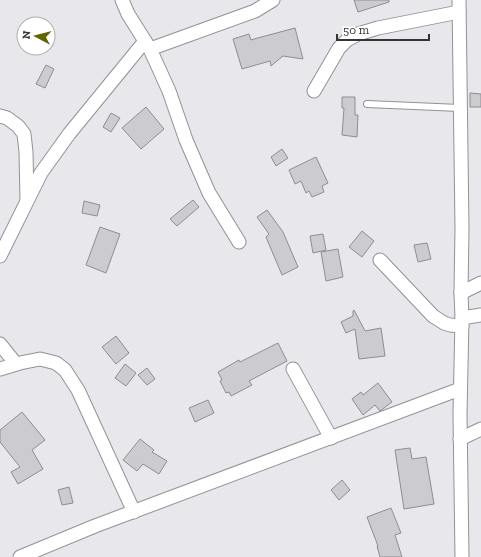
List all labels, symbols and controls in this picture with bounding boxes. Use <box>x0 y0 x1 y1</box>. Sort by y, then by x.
north arrow <box>16 16 56 56</box>
scale bar <box>337 16 429 42</box>
text: 50 m <box>343 23 370 37</box>
text: N <box>20 29 34 40</box>

